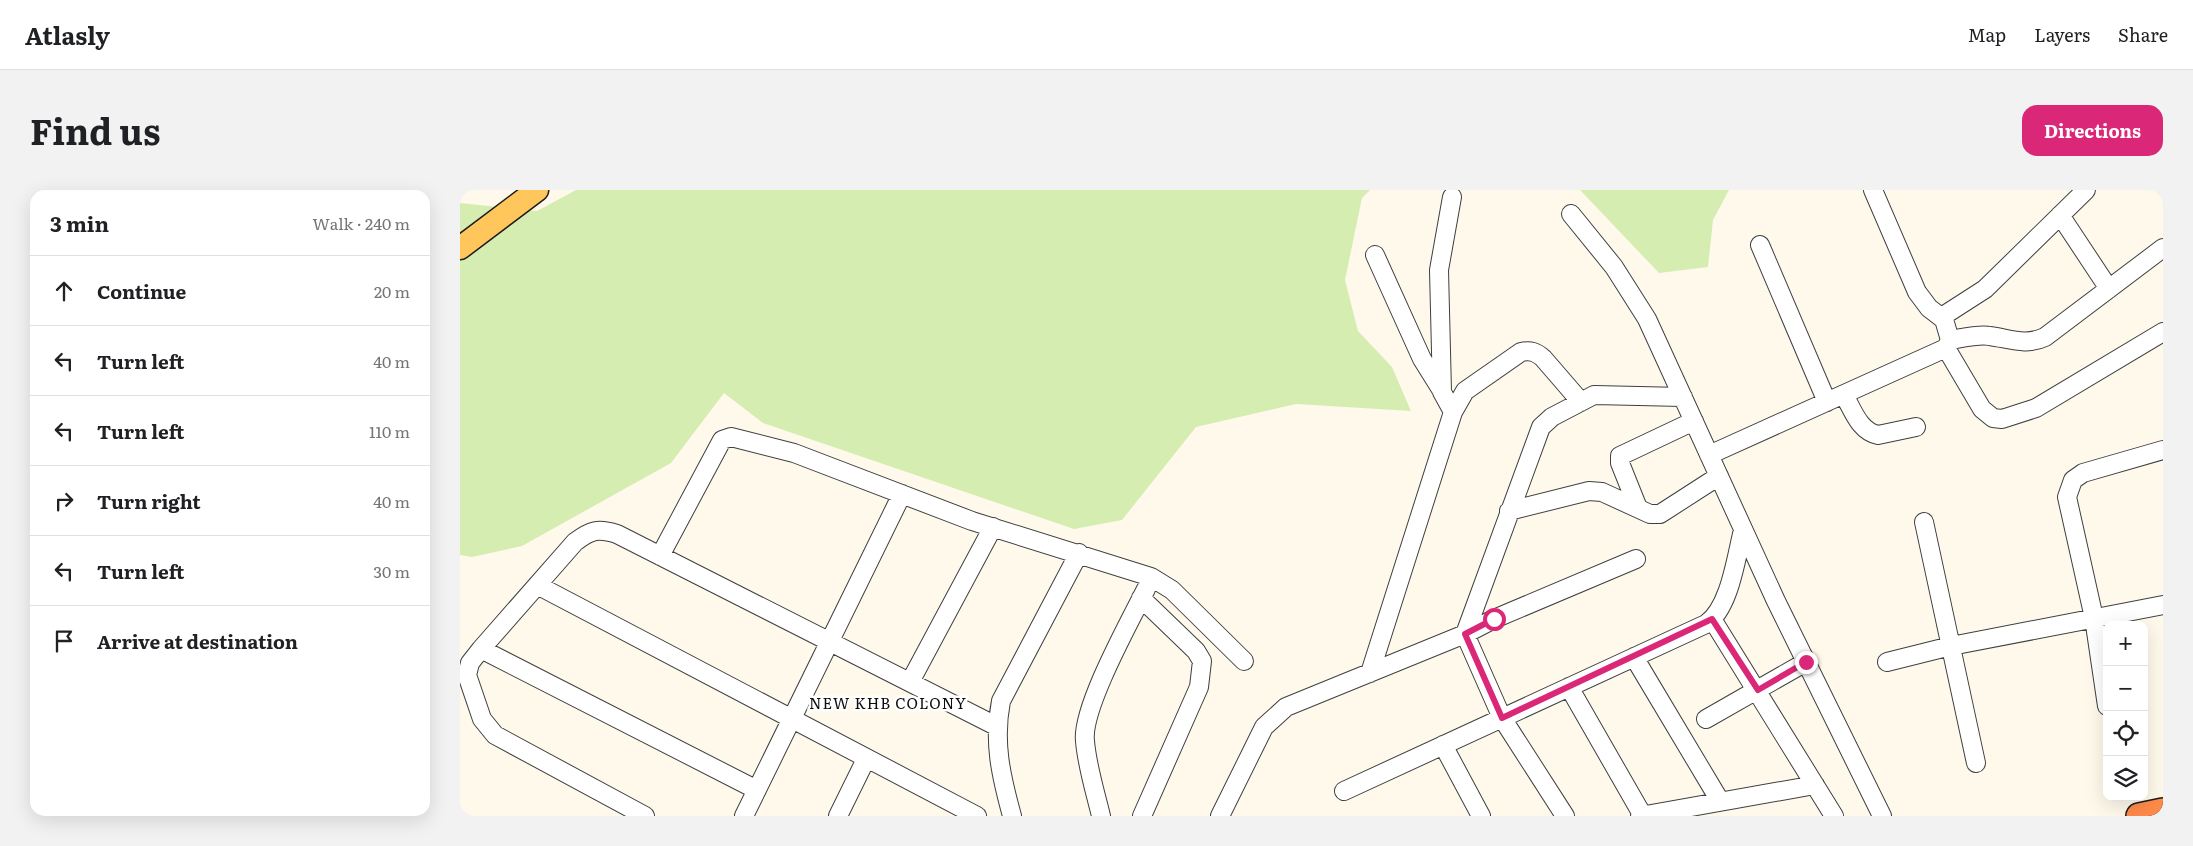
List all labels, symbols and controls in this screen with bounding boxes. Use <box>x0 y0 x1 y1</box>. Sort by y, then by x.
text: Atlasly <box>25 17 110 52</box>
text: Map <box>1968 21 2006 48</box>
text: Layers <box>2034 21 2090 48</box>
text: Share <box>2118 21 2168 48</box>
text: Find us <box>30 104 160 156</box>
button: Directions <box>2022 105 2163 156</box>
text: 3 min <box>50 207 109 238</box>
text: Walk · 240 m <box>312 211 410 235</box>
icon: ahead <box>50 277 78 305</box>
text: Continue <box>97 277 186 305</box>
text: 20 m <box>374 279 410 303</box>
icon: left <box>50 347 78 375</box>
text: Turn left <box>97 347 184 375</box>
text: 40 m <box>373 349 410 373</box>
icon: left <box>50 417 78 445</box>
text: Turn left <box>97 417 184 445</box>
text: 110 m <box>369 419 410 443</box>
icon: right <box>50 487 78 515</box>
text: Turn right <box>97 487 201 515</box>
text: 40 m <box>373 489 410 513</box>
icon: left <box>50 557 78 585</box>
text: Turn left <box>97 557 184 585</box>
text: 30 m <box>373 559 410 583</box>
route start <box>1483 608 1506 631</box>
map controls <box>2103 621 2148 801</box>
button: + <box>2103 621 2148 666</box>
icon: arrive <box>50 627 78 655</box>
text: Arrive at destination <box>97 627 298 655</box>
route end <box>1795 651 1818 674</box>
button: − <box>2103 666 2148 711</box>
district label: NEW KHB COLONY <box>809 691 967 714</box>
button: locate <box>2103 711 2148 756</box>
button: layers <box>2103 756 2148 801</box>

